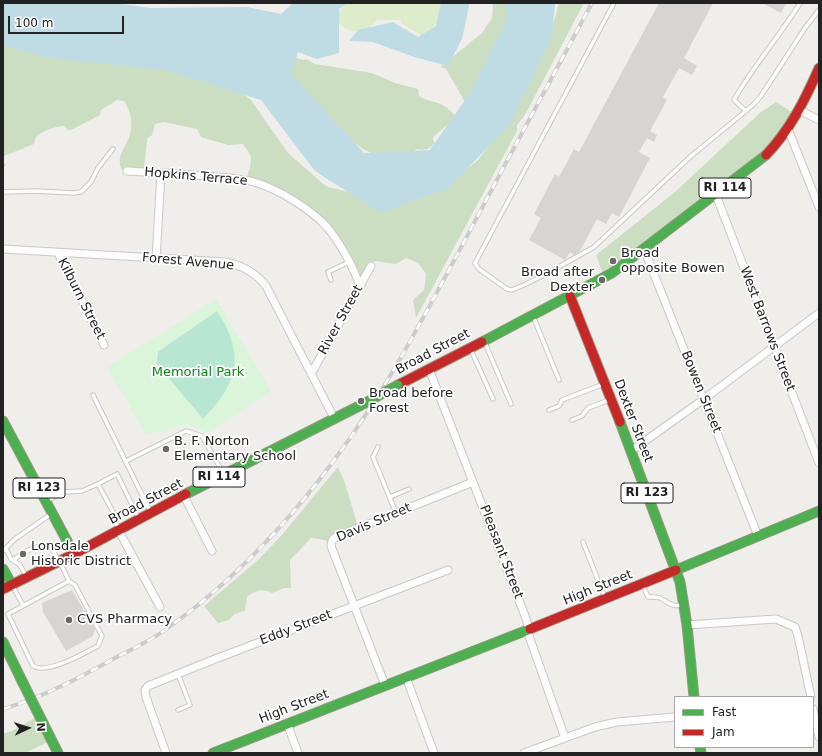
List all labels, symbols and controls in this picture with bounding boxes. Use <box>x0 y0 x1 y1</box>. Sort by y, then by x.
scale bar <box>10 8 126 34</box>
text: 100 m <box>15 16 53 30</box>
street label: Hopkins Terrace <box>144 165 248 189</box>
road number: RI 114 <box>699 178 751 198</box>
place label: Broad opposite Bowen <box>621 246 725 277</box>
street label: Forest Avenue <box>141 250 235 274</box>
street label: Kilburn Street <box>54 256 108 342</box>
marker: Broad opposite Bowen <box>608 256 618 266</box>
place label: Broad after Dexter <box>521 265 594 296</box>
street label: West Barrows Street <box>736 265 798 393</box>
marker: Broad after Dexter <box>597 275 607 285</box>
street label: River Street <box>315 282 367 358</box>
street label: Broad Street <box>393 326 473 378</box>
street label: Bowen Street <box>677 349 725 435</box>
park label: Memorial Park <box>152 365 244 381</box>
street label: Dexter Street <box>610 377 656 465</box>
place label: Broad before Forest <box>369 386 453 417</box>
marker: Broad before Forest <box>356 396 366 406</box>
place label: B. F. Norton Elementary School <box>174 434 296 465</box>
marker: B. F. Norton Elementary School <box>161 444 171 454</box>
road number: RI 114 <box>193 467 245 487</box>
street label: Broad Street <box>106 476 186 528</box>
road number: RI 123 <box>13 478 65 498</box>
road number: RI 123 <box>621 483 673 503</box>
street label: Davis Street <box>334 500 414 546</box>
street label: Pleasant Street <box>476 503 526 601</box>
place label: Lonsdale Historic District <box>31 539 131 570</box>
marker: Lonsdale Historic District <box>18 549 28 559</box>
street label: High Street <box>561 567 635 609</box>
street label: Eddy Street <box>258 607 334 649</box>
place label: CVS Pharmacy <box>77 612 172 628</box>
marker: CVS Pharmacy <box>64 615 74 625</box>
street label: High Street <box>257 687 331 727</box>
legend <box>674 696 814 748</box>
text: Fast <box>712 705 736 719</box>
north arrow <box>8 708 48 748</box>
text: N <box>34 722 47 732</box>
text: Jam <box>712 725 735 739</box>

